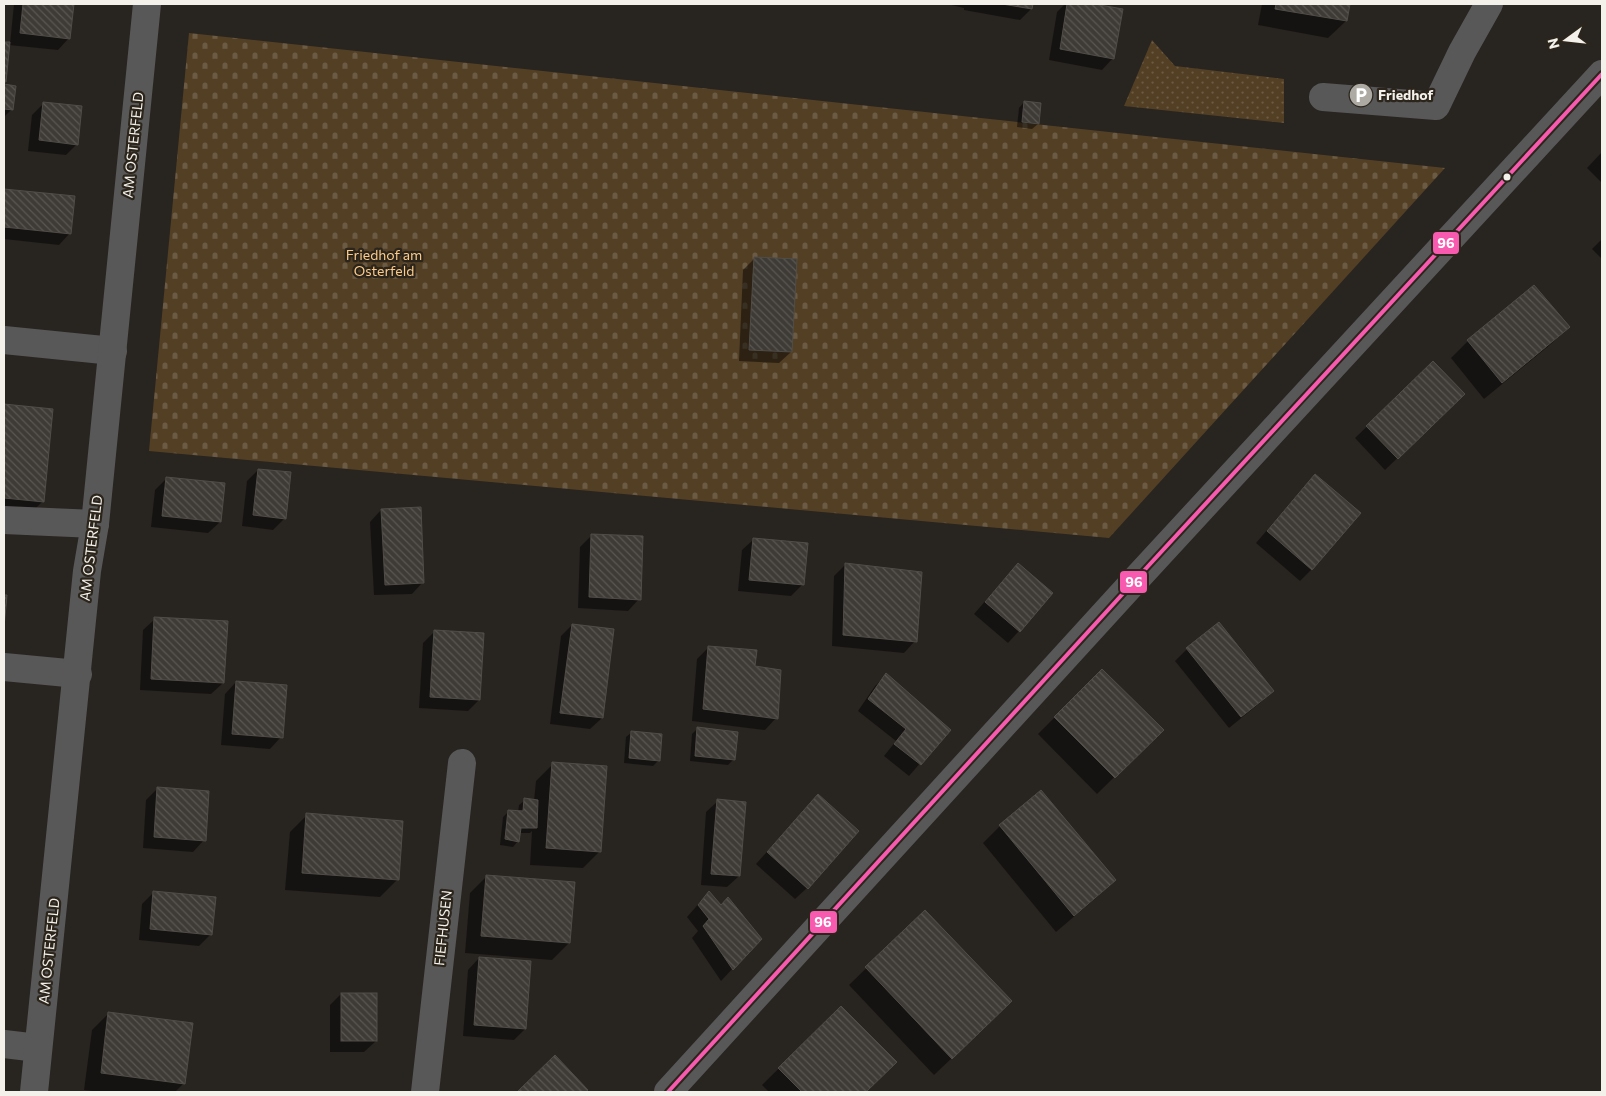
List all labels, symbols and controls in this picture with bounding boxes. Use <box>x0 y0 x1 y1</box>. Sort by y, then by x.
north arrow <box>1541 15 1591 65</box>
text: N <box>1543 36 1563 51</box>
parking icon: Friedhof <box>1348 82 1374 108</box>
place label: Friedhof <box>1378 86 1434 103</box>
street label: AM OSTERFELD <box>118 91 147 199</box>
unlabelled marker <box>1502 172 1512 182</box>
line badge: 96 <box>1432 231 1460 255</box>
text: 96 <box>1437 234 1455 251</box>
park label: Friedhof am Osterfeld <box>346 246 422 279</box>
street label: AM OSTERFELD <box>76 494 105 602</box>
line badge: 96 <box>1119 570 1148 594</box>
text: 96 <box>1125 573 1143 590</box>
street label: FIEFHUSEN <box>430 889 455 967</box>
street label: AM OSTERFELD <box>34 897 63 1005</box>
line badge: 96 <box>809 910 838 934</box>
text: 96 <box>814 913 832 930</box>

